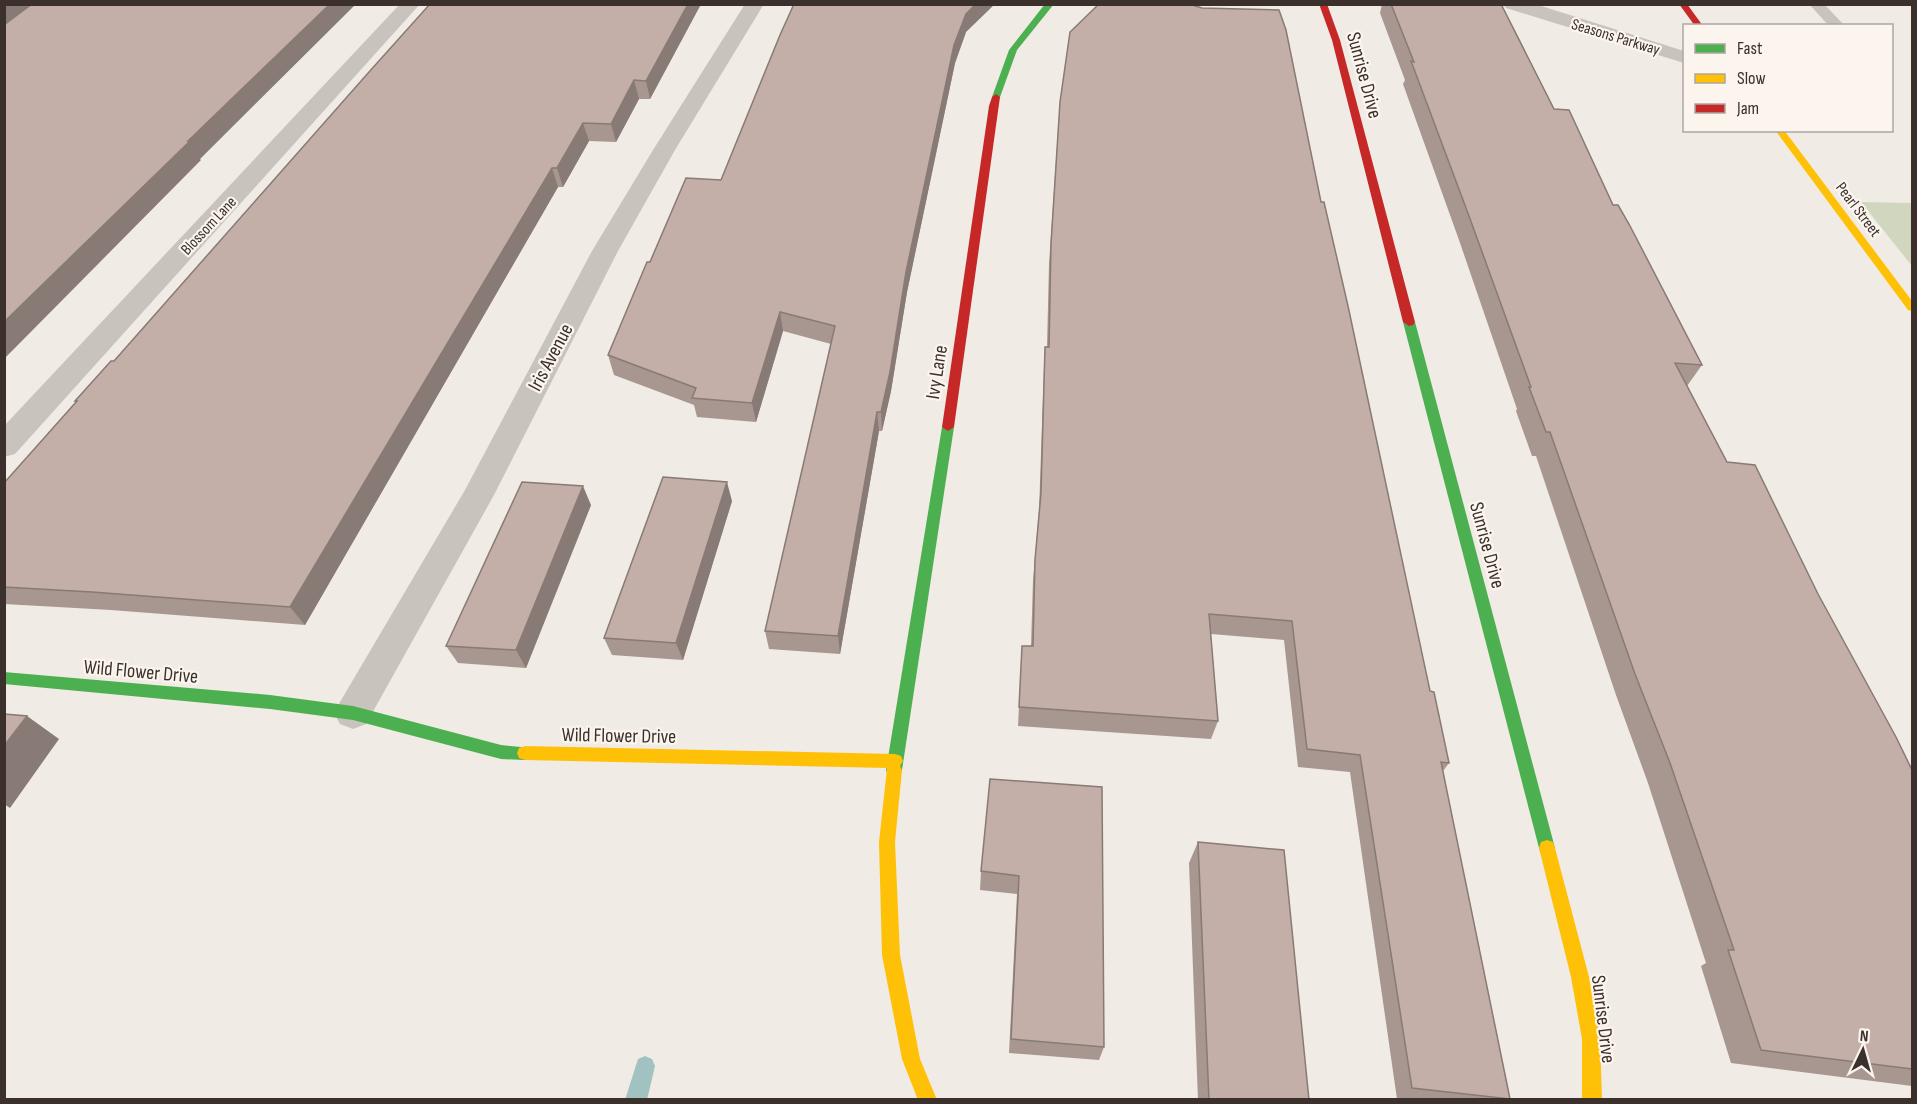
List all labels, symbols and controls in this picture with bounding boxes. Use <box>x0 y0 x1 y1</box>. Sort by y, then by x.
street label: Seasons Parkway <box>1569 15 1662 60</box>
legend <box>1683 24 1893 132</box>
street label: Sunrise Drive <box>1341 30 1387 121</box>
text: Fast <box>1737 38 1763 59</box>
text: Slow <box>1737 68 1766 89</box>
text: Jam <box>1736 98 1759 119</box>
street label: Pearl Street <box>1831 179 1884 241</box>
street label: Blossom Lane <box>177 193 241 259</box>
street label: Iris Avenue <box>523 320 579 395</box>
street label: Ivy Lane <box>921 343 953 401</box>
street label: Sunrise Drive <box>1464 500 1510 591</box>
street label: Wild Flower Drive <box>83 655 199 689</box>
street label: Wild Flower Drive <box>562 723 676 749</box>
street label: Sunrise Drive <box>1586 974 1620 1064</box>
north arrow <box>1833 1020 1893 1080</box>
text: N <box>1859 1027 1869 1046</box>

